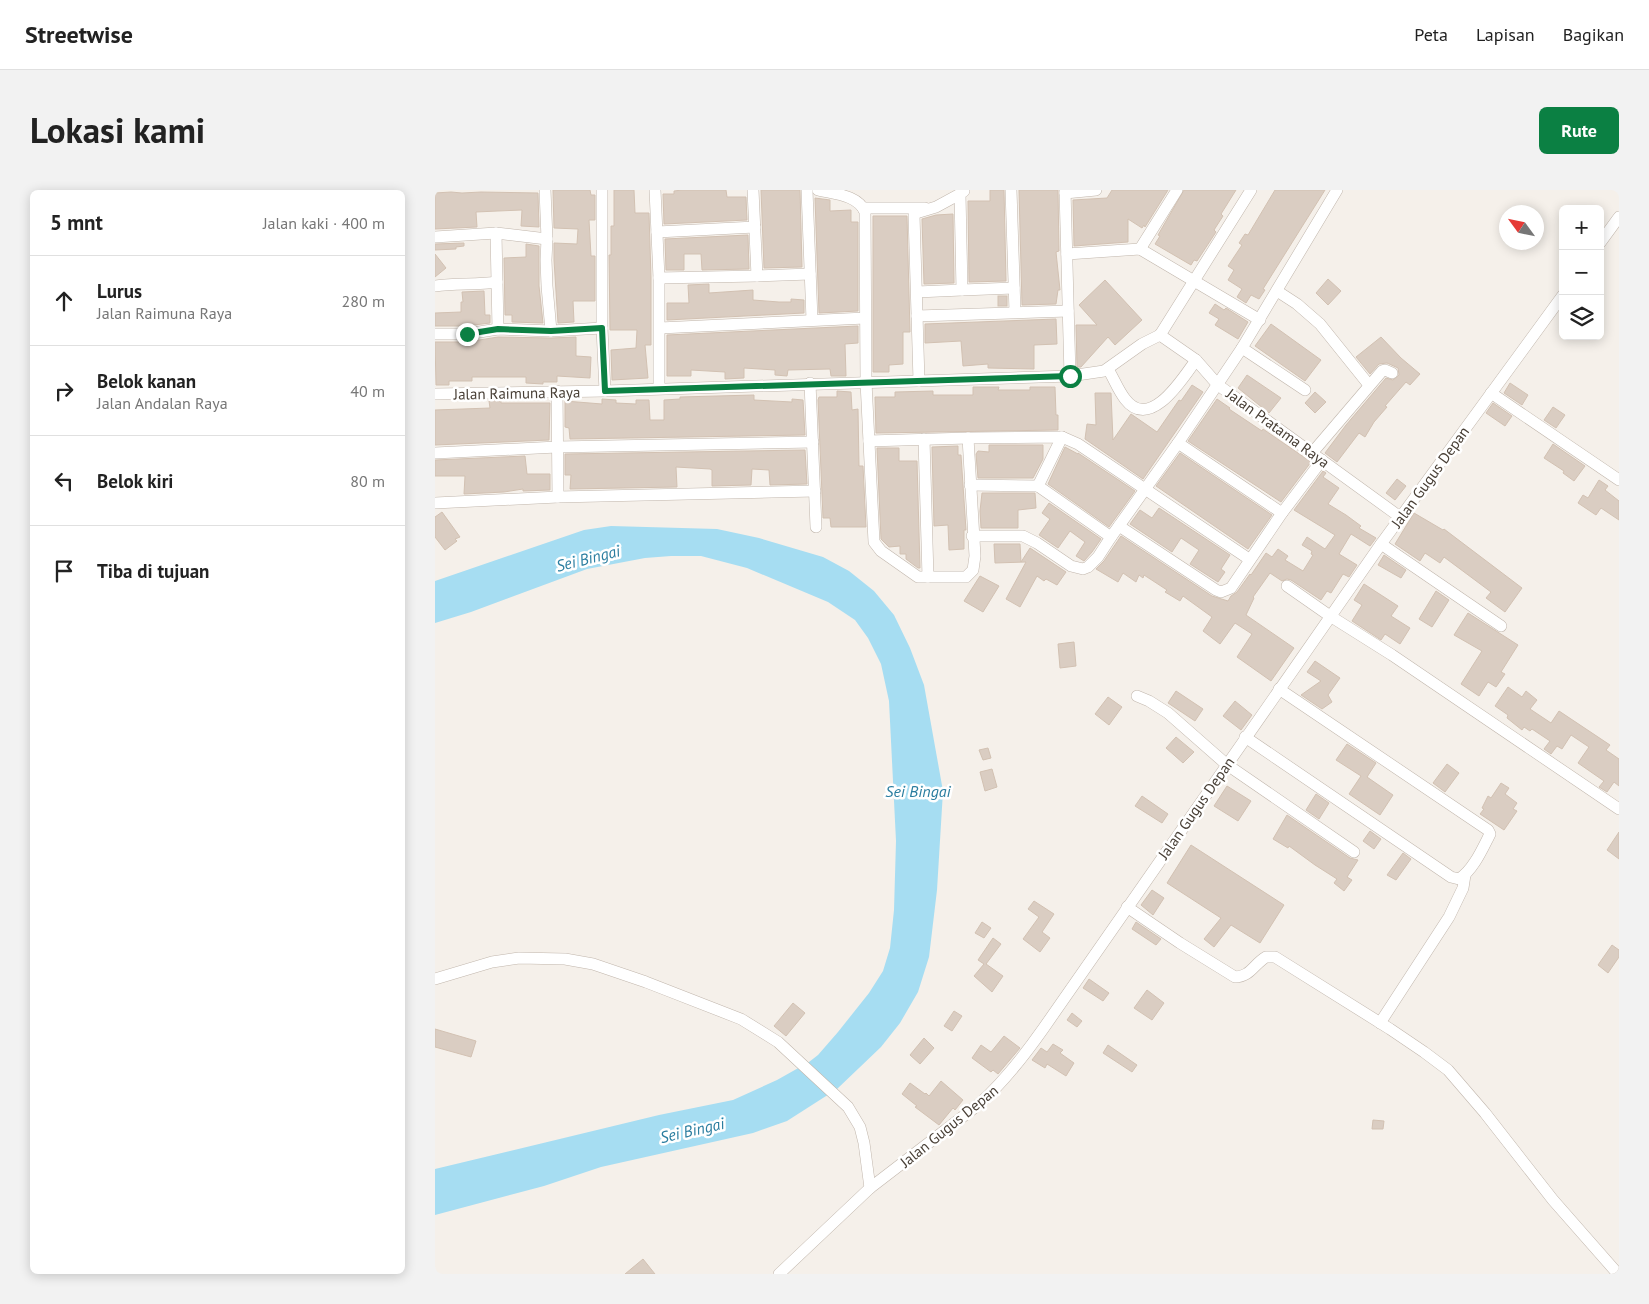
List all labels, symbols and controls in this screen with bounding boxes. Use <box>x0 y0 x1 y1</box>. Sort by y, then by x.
text: Streetwise <box>25 19 133 50</box>
text: Peta <box>1414 23 1448 46</box>
text: Lapisan <box>1476 23 1535 46</box>
text: Bagikan <box>1563 23 1624 46</box>
text: Lokasi kami <box>30 107 205 153</box>
button: Rute <box>1539 107 1619 154</box>
north arrow <box>1499 205 1544 250</box>
map controls <box>1559 205 1604 340</box>
button: + <box>1559 205 1604 250</box>
text: 5 mnt <box>50 209 103 236</box>
text: Jalan kaki · 400 m <box>263 213 385 233</box>
button: − <box>1559 250 1604 295</box>
text: Lurus <box>97 279 142 303</box>
icon: ahead <box>50 287 78 315</box>
text: 280 m <box>342 291 385 311</box>
button: layers <box>1559 295 1604 340</box>
text: Jalan Raimuna Raya <box>97 303 232 323</box>
route end <box>456 323 479 346</box>
route start <box>1059 365 1082 388</box>
text: Belok kanan <box>97 369 196 393</box>
icon: right <box>50 377 78 405</box>
text: 40 m <box>350 381 385 401</box>
street label: Jalan Raimuna Raya <box>453 382 580 404</box>
street label: Jalan Pratama Raya <box>1222 384 1333 472</box>
text: Jalan Andalan Raya <box>97 393 228 413</box>
street label: Jalan Gugus Depan <box>1386 423 1473 532</box>
icon: left <box>50 467 78 495</box>
text: Belok kiri <box>97 469 173 493</box>
text: 80 m <box>350 471 385 491</box>
water label: Sei Bingai <box>554 540 623 576</box>
icon: arrive <box>50 557 78 585</box>
text: Tiba di tujuan <box>97 559 209 583</box>
street label: Jalan Gugus Depan <box>1153 753 1238 864</box>
water label: Sei Bingai <box>885 781 952 801</box>
street label: Jalan Gugus Depan <box>895 1081 1002 1172</box>
water label: Sei Bingai <box>658 1113 727 1147</box>

